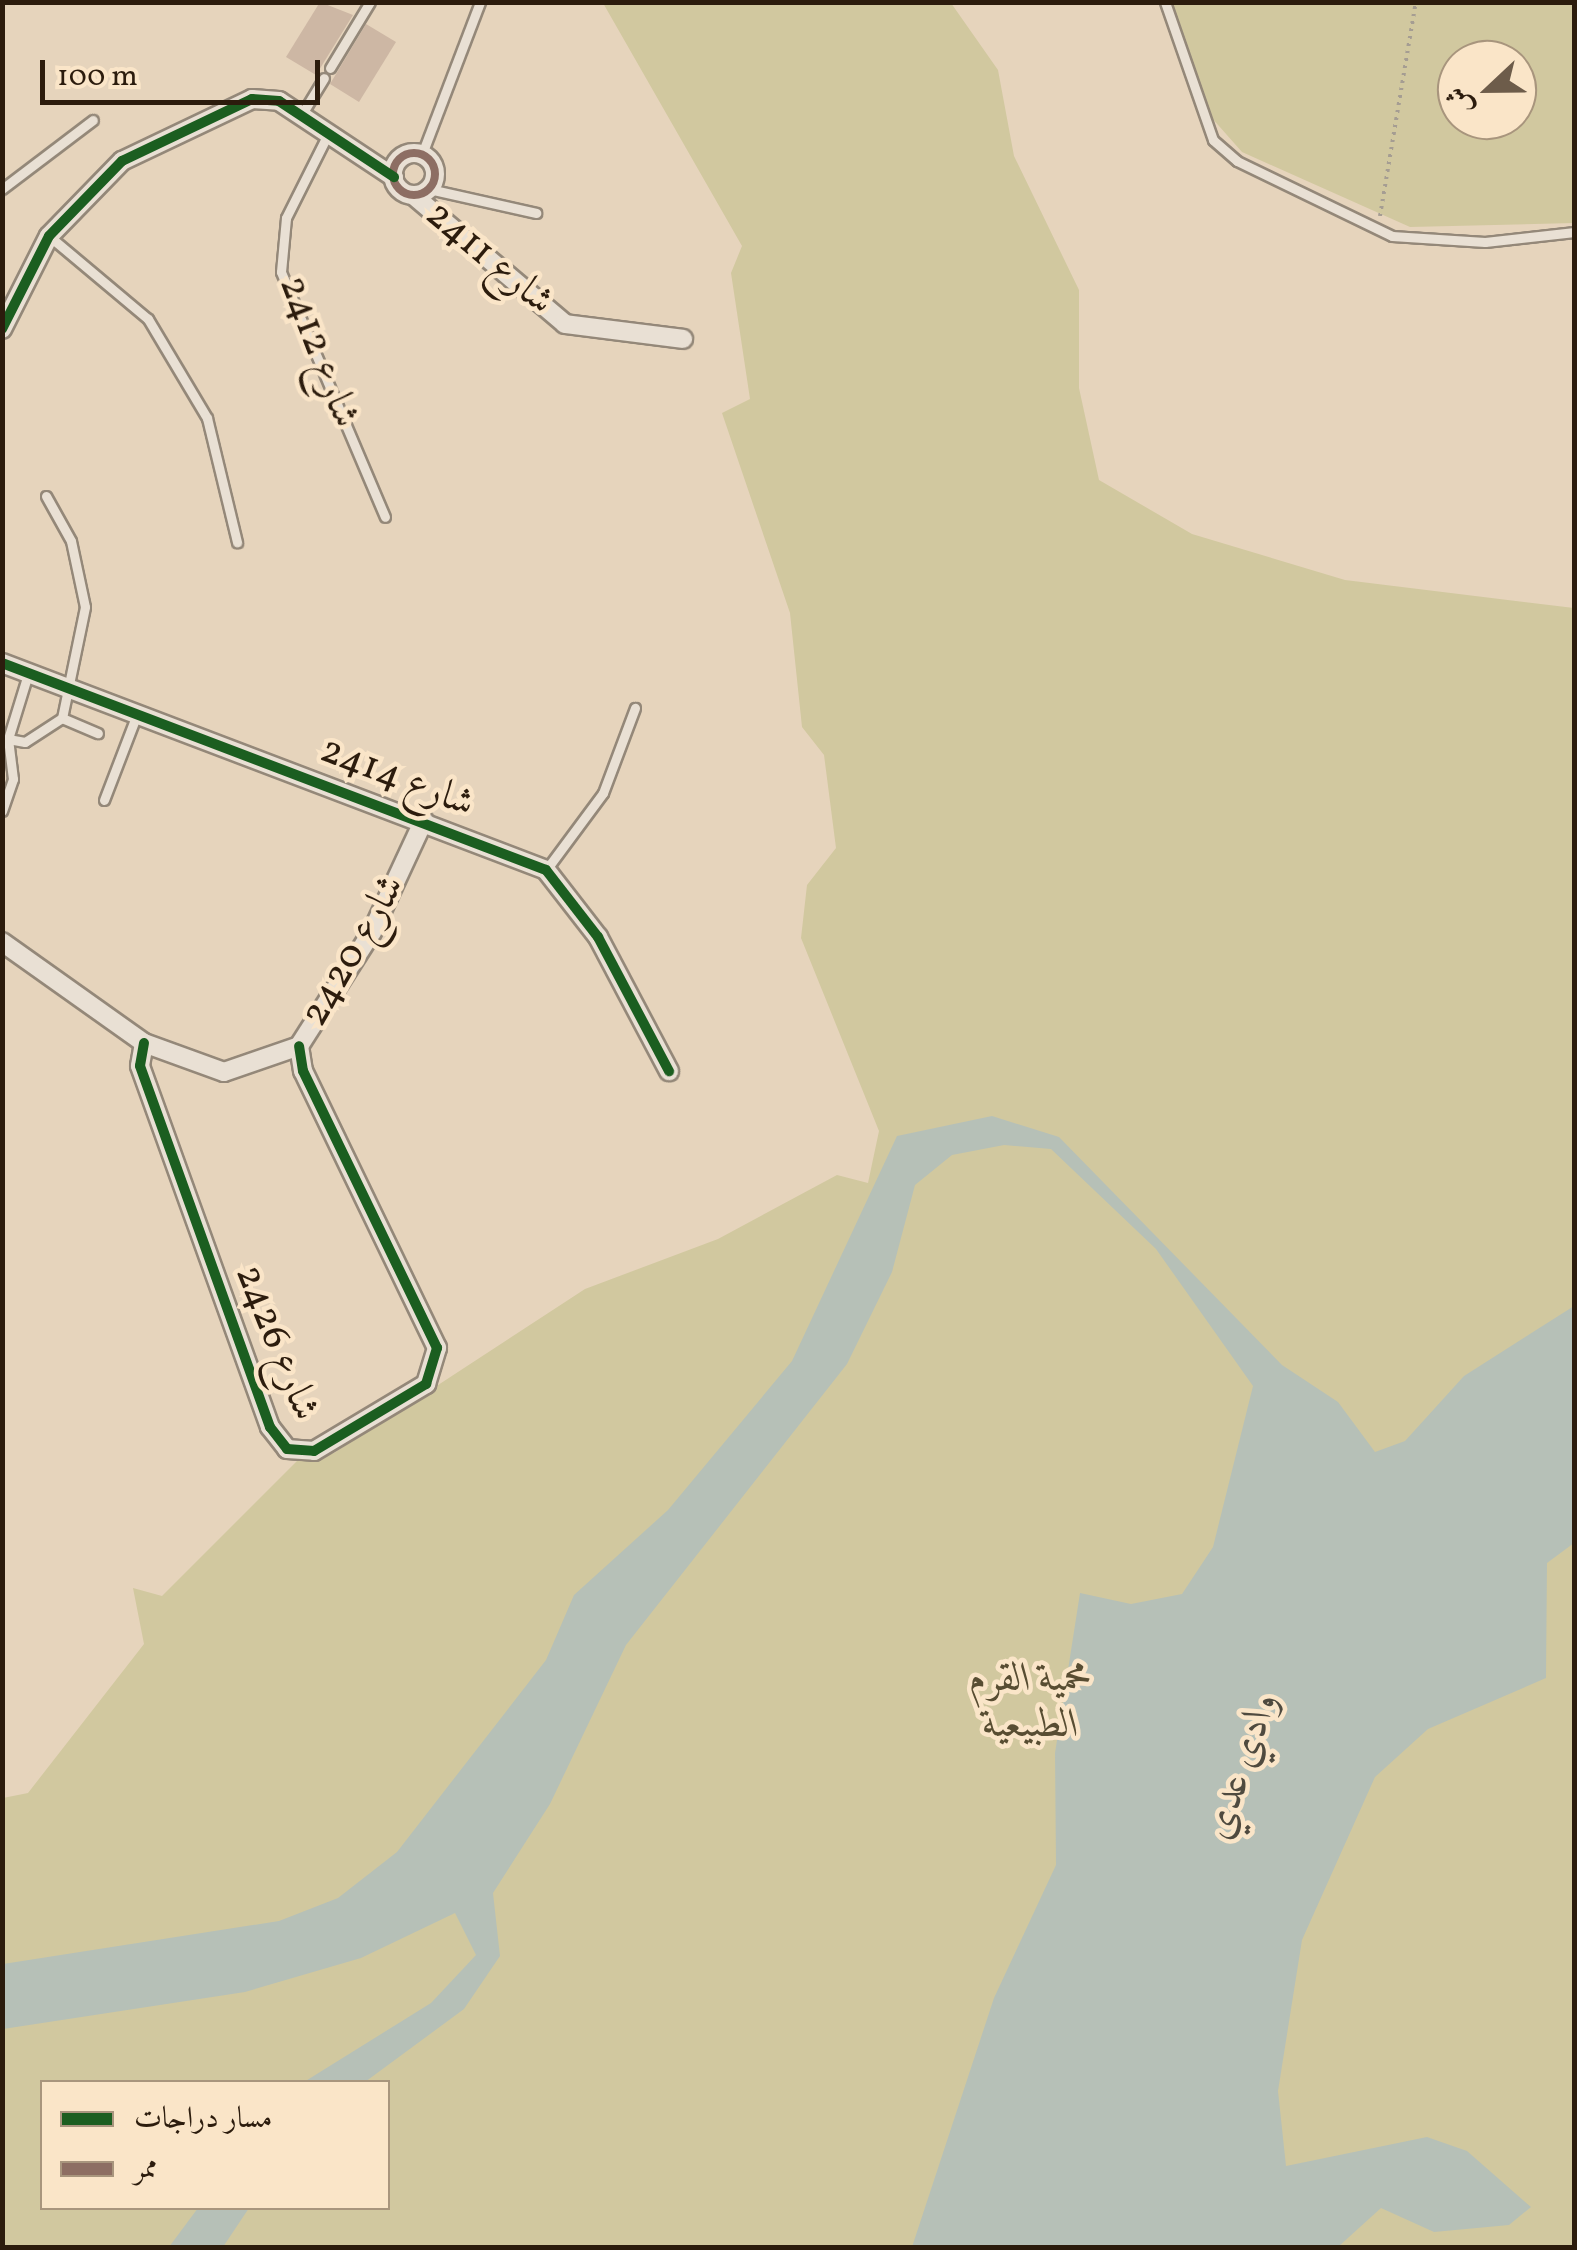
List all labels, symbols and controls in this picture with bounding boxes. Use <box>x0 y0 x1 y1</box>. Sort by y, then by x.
scale bar <box>45 40 325 102</box>
north arrow <box>1437 40 1537 140</box>
text: 100 m <box>57 56 138 98</box>
text: ش <box>1437 80 1484 121</box>
street label: شارع 2411 <box>415 192 563 326</box>
street label: 2412 شارع <box>267 269 369 435</box>
street label: 2414 شارع <box>313 727 481 829</box>
street label: 2420 شارع <box>292 867 416 1035</box>
street label: 2426 شارع <box>223 1258 329 1428</box>
park label: محمية القرم الطبيعية <box>969 1656 1093 1750</box>
water label: وادي عدي <box>1194 1686 1292 1846</box>
legend <box>40 2080 390 2210</box>
text: مسار دراجات <box>134 2098 272 2140</box>
text: ممر <box>134 2148 158 2190</box>

